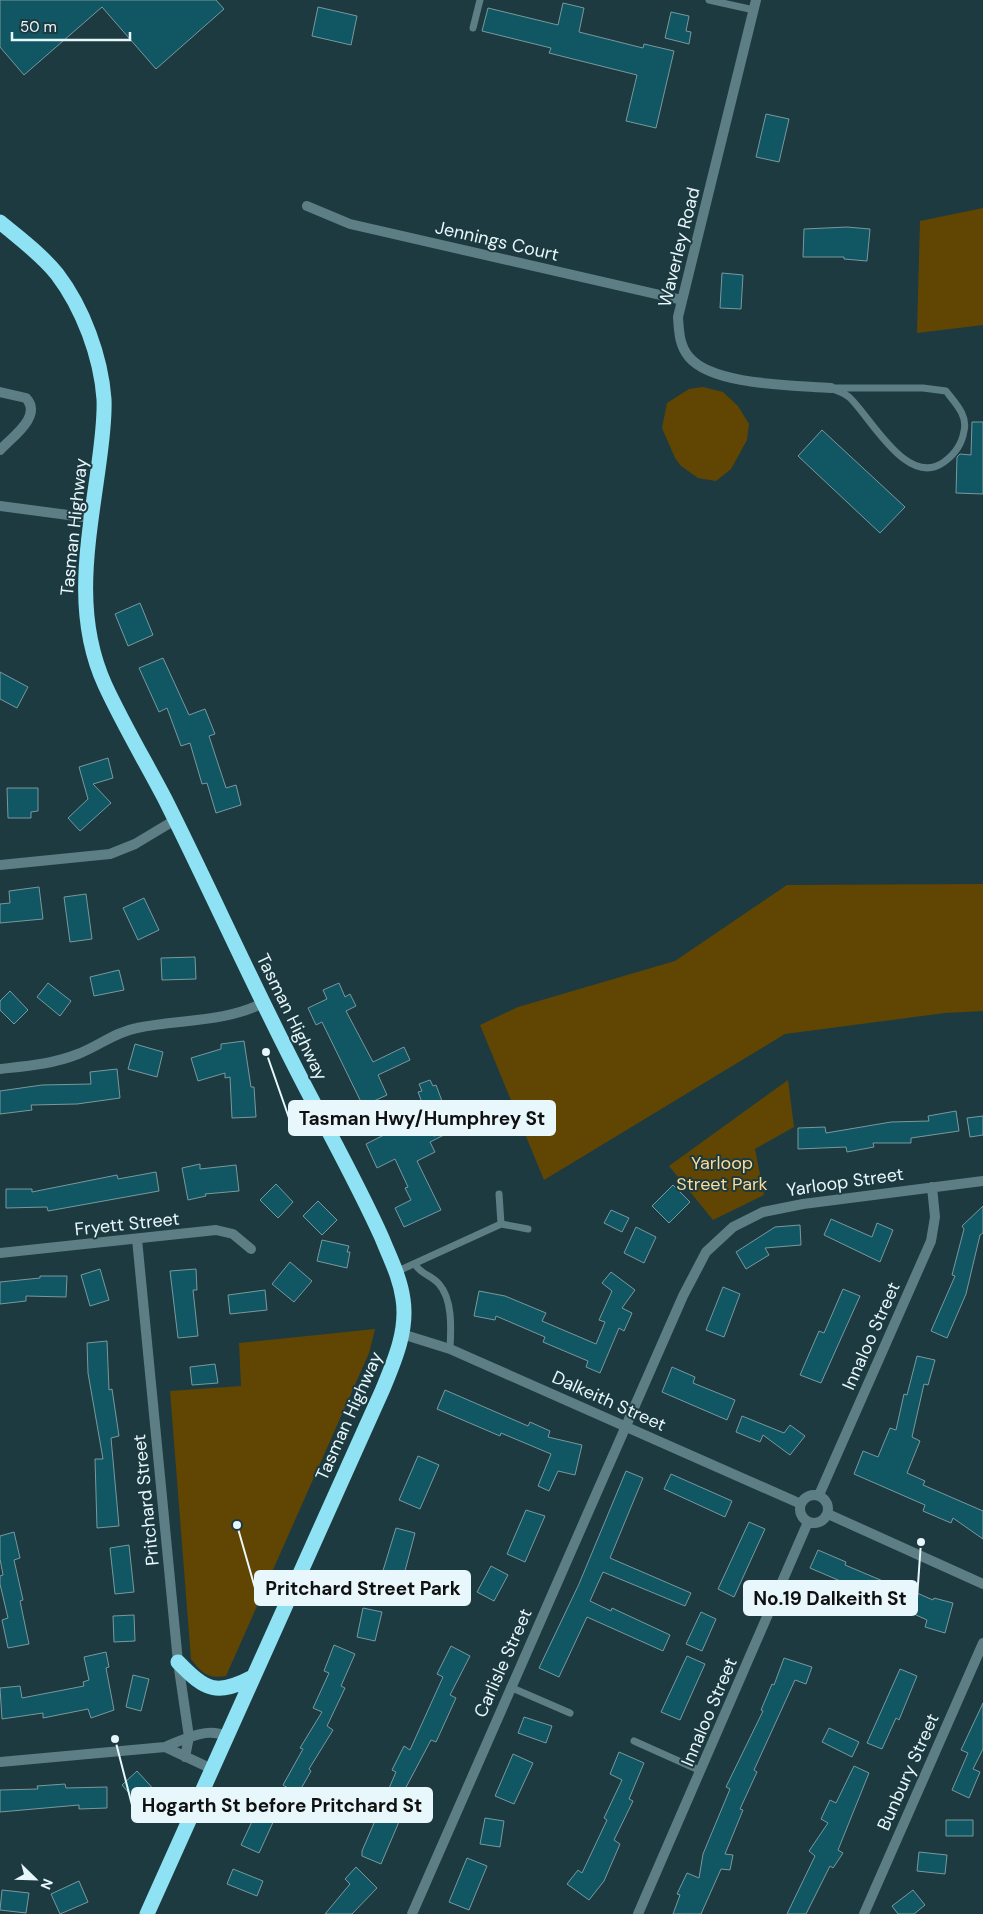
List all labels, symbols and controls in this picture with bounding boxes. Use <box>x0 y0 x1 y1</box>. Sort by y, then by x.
scale bar <box>12 10 130 42</box>
text: 50 m <box>20 17 57 37</box>
street label: Waverley Road <box>653 185 705 309</box>
street label: Jennings Court <box>433 215 561 267</box>
street label: Tasman Highway <box>55 457 93 597</box>
street label: Tasman Highway <box>251 950 333 1084</box>
callout: Tasman Hwy/Humphrey St <box>289 1101 555 1135</box>
text: Tasman Hwy/Humphrey St <box>299 1106 545 1131</box>
park label: Yarloop Street Park <box>676 1151 768 1196</box>
street label: Yarloop Street <box>785 1162 905 1202</box>
street label: Fryett Street <box>73 1207 181 1241</box>
street label: Innaloo Street <box>836 1278 906 1394</box>
street label: Tasman Highway <box>310 1348 388 1484</box>
street label: Dalkeith Street <box>548 1365 670 1437</box>
street label: Pritchard Street <box>127 1433 165 1567</box>
callout: Pritchard Street Park <box>255 1571 470 1605</box>
text: Pritchard Street Park <box>265 1576 461 1601</box>
callout: No.19 Dalkeith St <box>744 1581 917 1615</box>
text: No.19 Dalkeith St <box>753 1586 907 1611</box>
street label: Carlisle Street <box>468 1605 538 1721</box>
street label: Innaloo Street <box>675 1654 743 1770</box>
street label: Bunbury Street <box>872 1710 944 1834</box>
callout: Hogarth St before Pritchard St <box>132 1788 432 1822</box>
text: Hogarth St before Pritchard St <box>142 1793 422 1818</box>
north arrow <box>10 1854 60 1904</box>
text: N <box>37 1876 57 1892</box>

